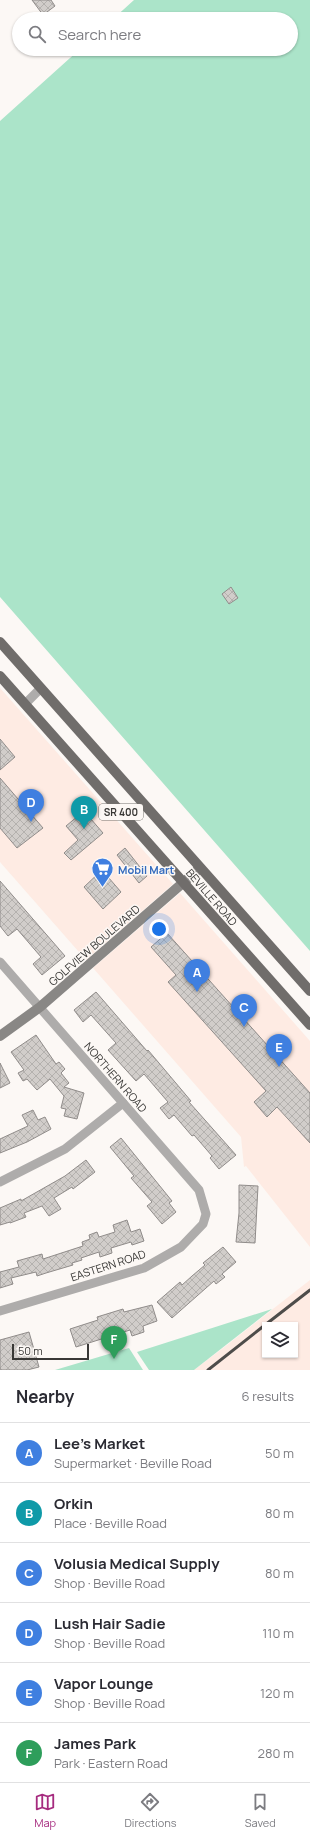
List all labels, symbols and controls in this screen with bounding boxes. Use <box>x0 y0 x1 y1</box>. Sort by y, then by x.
search box <box>12 12 298 56</box>
icon: search <box>26 23 48 45</box>
text: Search here <box>58 24 141 45</box>
pin: D <box>18 789 44 822</box>
pin: B <box>71 796 97 829</box>
road number: SR 400 <box>99 804 143 820</box>
supermarket icon: Mobil Mart <box>90 856 116 889</box>
place label: Mobil Mart <box>118 862 174 877</box>
street label: BEVILLE ROAD <box>183 865 241 929</box>
street label: GOLFVIEW BOULEVARD <box>45 901 143 989</box>
your location <box>149 919 169 939</box>
pin: A <box>184 959 210 992</box>
pin: C <box>231 994 257 1027</box>
pin: E <box>266 1034 292 1067</box>
street label: NORTHERN ROAD <box>81 1039 151 1115</box>
street label: EASTERN ROAD <box>68 1246 148 1284</box>
map controls <box>262 1322 298 1358</box>
button: layers <box>262 1322 298 1358</box>
pin: F <box>101 1326 127 1359</box>
scale bar <box>12 1342 89 1361</box>
text: 50 m <box>18 1343 43 1358</box>
text: Nearby <box>16 1385 74 1408</box>
text: 6 results <box>242 1387 294 1405</box>
text: Lee's Market <box>54 1433 145 1454</box>
text: A <box>25 1444 33 1462</box>
text: 50 m <box>265 1444 294 1462</box>
text: Supermarket · Beville Road <box>54 1454 212 1472</box>
text: Orkin <box>54 1493 93 1514</box>
text: B <box>25 1504 33 1522</box>
text: 80 m <box>265 1504 294 1522</box>
text: Place · Beville Road <box>54 1514 167 1532</box>
text: Volusia Medical Supply <box>54 1553 220 1574</box>
text: C <box>24 1564 34 1582</box>
text: 80 m <box>265 1564 294 1582</box>
text: Shop · Beville Road <box>54 1574 165 1592</box>
text: Lush Hair Sadie <box>54 1613 166 1634</box>
text: D <box>24 1624 34 1642</box>
text: 110 m <box>262 1624 294 1642</box>
text: Shop · Beville Road <box>54 1634 165 1652</box>
text: Vapor Lounge <box>54 1673 153 1694</box>
text: E <box>25 1684 33 1702</box>
text: 120 m <box>260 1684 294 1702</box>
text: Shop · Beville Road <box>54 1694 165 1712</box>
text: James Park <box>54 1733 136 1754</box>
text: F <box>26 1744 32 1762</box>
text: 280 m <box>257 1744 294 1762</box>
text: Park · Eastern Road <box>54 1754 168 1772</box>
tab: Map <box>34 1791 56 1830</box>
tab: Directions <box>124 1791 177 1830</box>
tab: Saved <box>245 1791 276 1830</box>

